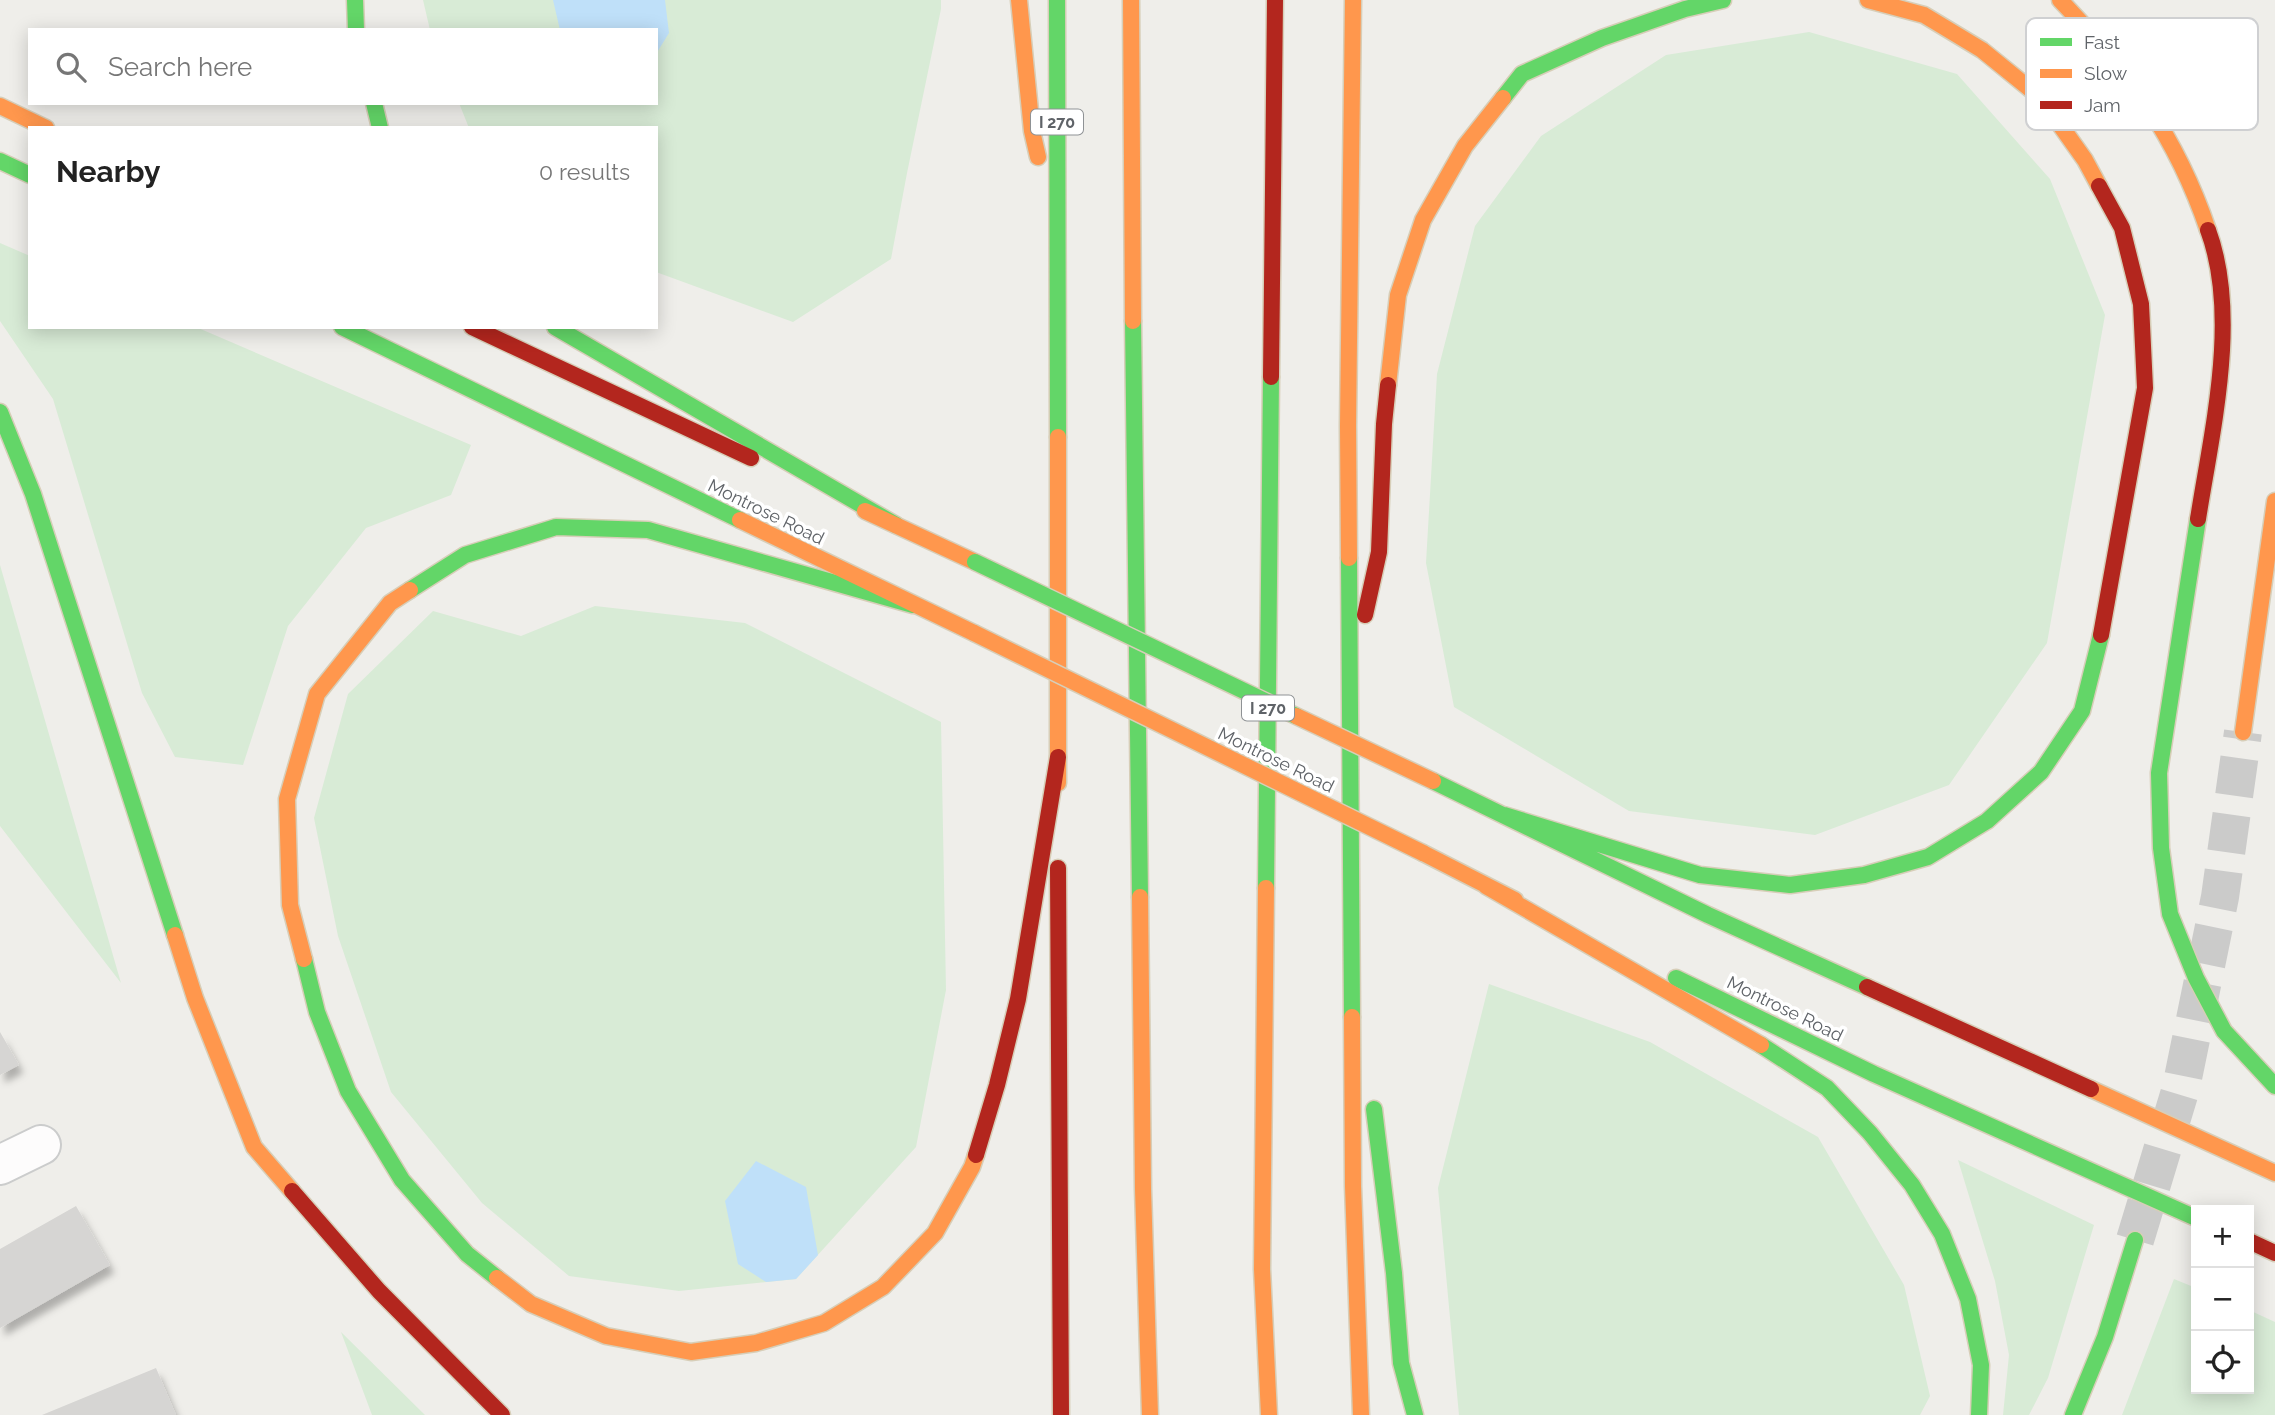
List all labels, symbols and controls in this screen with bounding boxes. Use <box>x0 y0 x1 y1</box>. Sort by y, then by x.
legend <box>2026 18 2258 130</box>
search box <box>28 28 658 105</box>
text: Fast <box>2084 31 2120 53</box>
icon: search <box>52 48 90 86</box>
text: Search here <box>108 52 252 82</box>
text: Slow <box>2084 62 2128 84</box>
text: Jam <box>2084 94 2121 116</box>
road number: I 270 <box>1031 110 1083 134</box>
text: Nearby <box>56 154 160 189</box>
text: 0 results <box>539 158 630 185</box>
street label: Montrose Road <box>705 474 828 549</box>
road number: I 270 <box>1242 695 1294 720</box>
street label: Montrose Road <box>1215 722 1338 797</box>
street label: Montrose Road <box>1724 971 1847 1046</box>
map controls <box>2191 1205 2254 1394</box>
button: + <box>2191 1205 2254 1268</box>
button: − <box>2191 1268 2254 1331</box>
button: locate <box>2191 1331 2254 1394</box>

